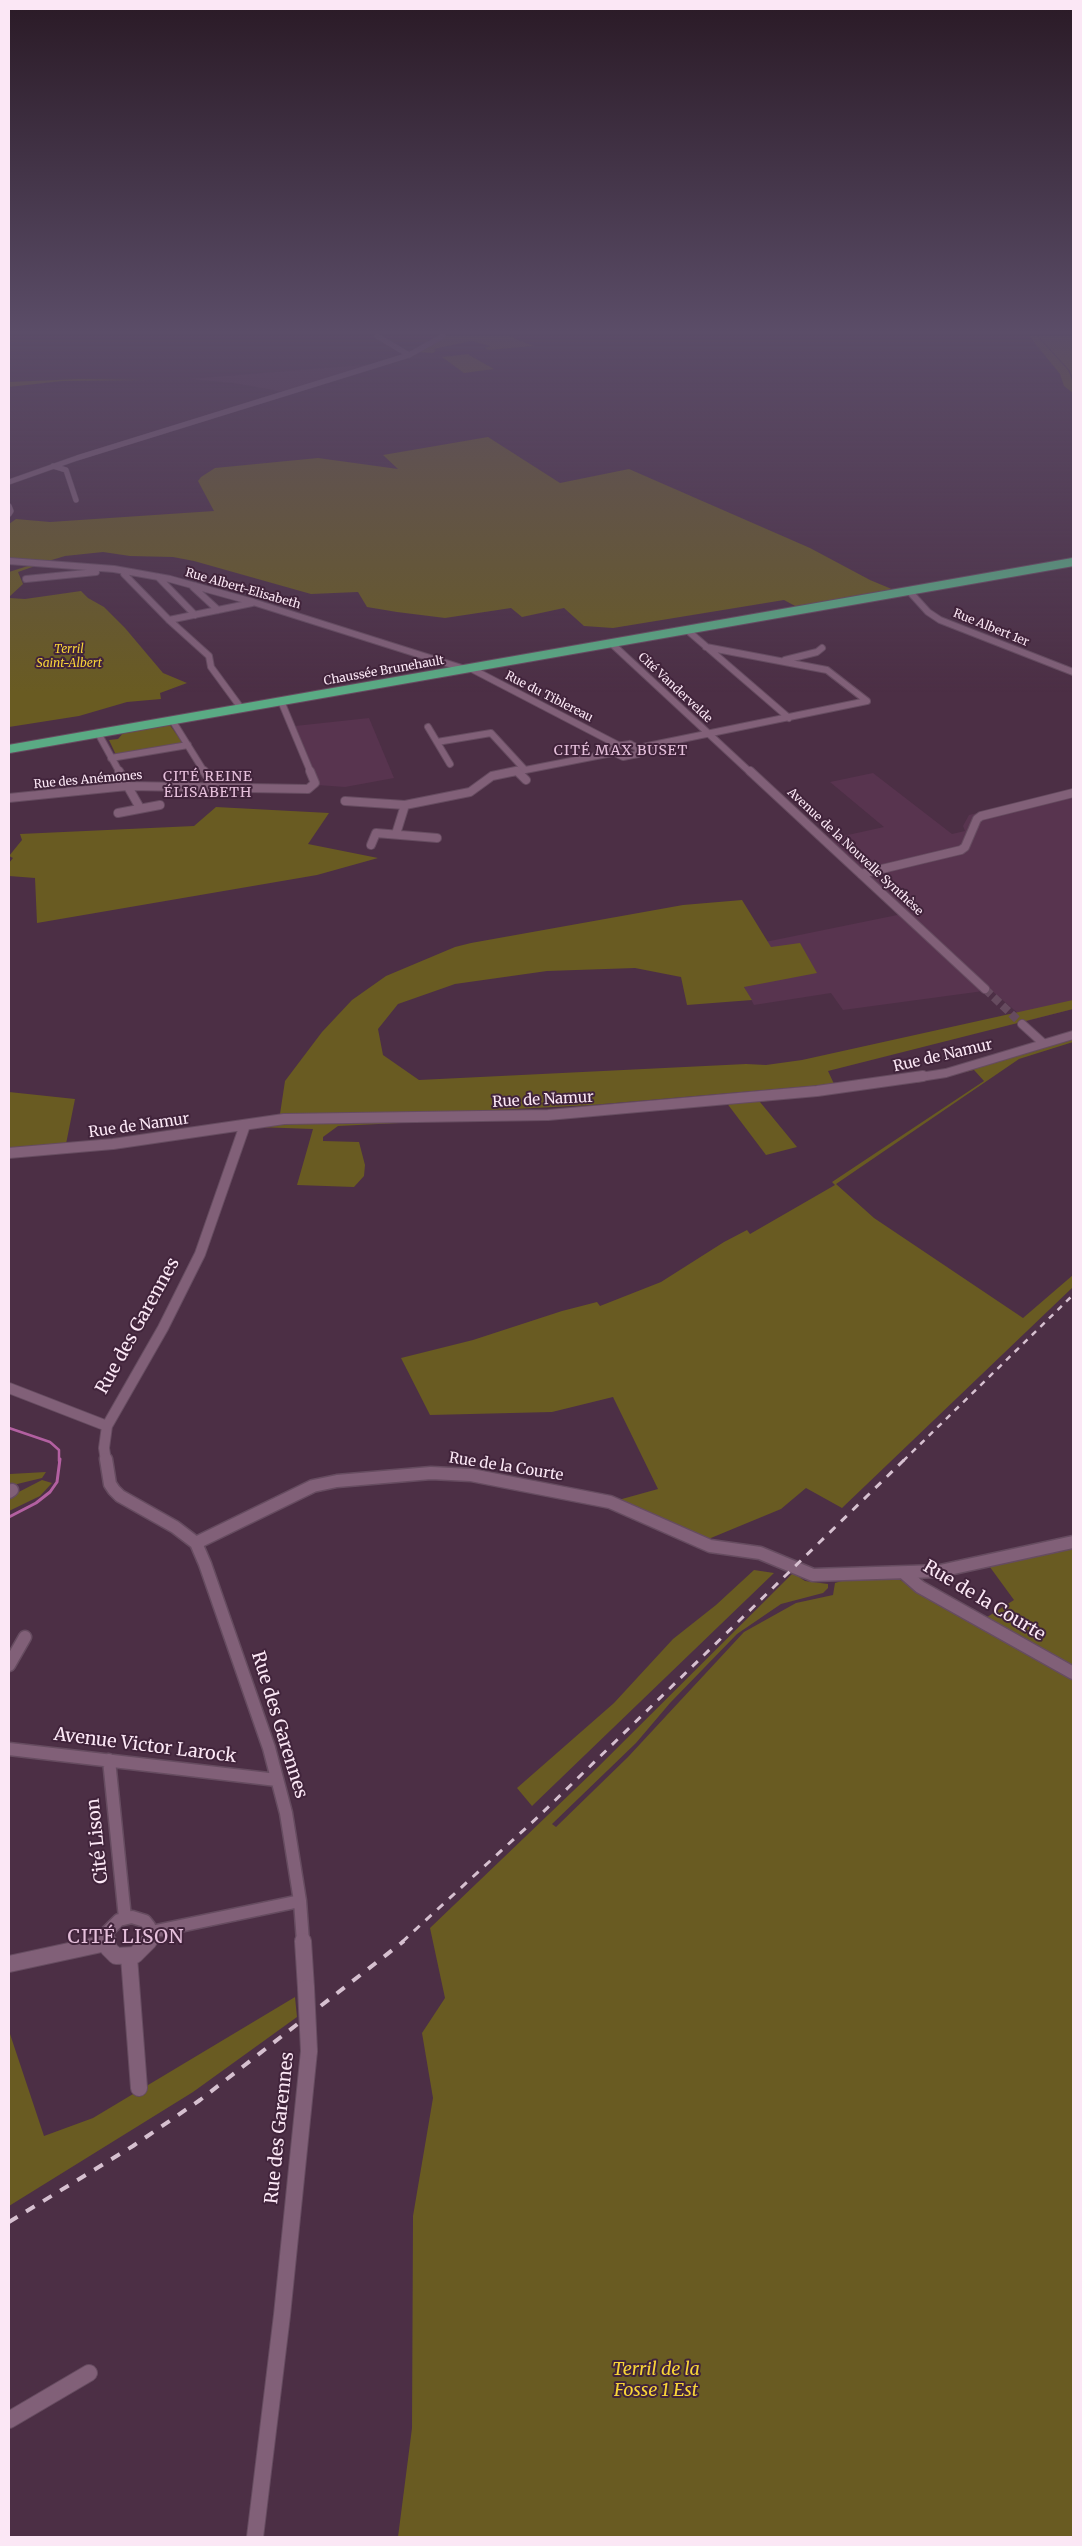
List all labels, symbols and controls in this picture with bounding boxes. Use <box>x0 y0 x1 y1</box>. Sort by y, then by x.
street label: Rue Albert-Elisabeth <box>184 566 302 612</box>
street label: Rue Albert 1er <box>951 606 1031 650</box>
park label: Terril Saint-Albert <box>36 643 102 671</box>
street label: Cité Vandervelde <box>635 650 715 726</box>
street label: Chaussée Brunehault <box>323 653 445 689</box>
street label: Rue du Tiblereau <box>503 669 595 725</box>
district label: CITÉ MAX BUSET <box>552 743 690 759</box>
street label: Rue des Anémones <box>33 768 143 792</box>
district label: CITÉ REINE ÉLISABETH <box>162 769 254 802</box>
street label: Avenue de la Nouvelle Synthèse <box>784 785 926 919</box>
street label: Rue de Namur <box>891 1036 995 1076</box>
street label: Rue de Namur <box>492 1088 594 1112</box>
street label: Rue de Namur <box>87 1110 191 1142</box>
street label: Rue des Garennes <box>92 1254 184 1398</box>
street label: Rue de la Courte <box>448 1449 564 1485</box>
street label: Rue de la Courte <box>919 1556 1049 1646</box>
street label: Rue des Garennes <box>246 1649 312 1801</box>
street label: Avenue Victor Larock <box>52 1724 238 1768</box>
street label: Cité Lison <box>83 1797 113 1885</box>
district label: CITÉ LISON <box>66 1927 186 1949</box>
street label: Rue des Garennes <box>261 2051 299 2205</box>
park label: Terril de la Fosse 1 Est <box>612 2359 700 2402</box>

